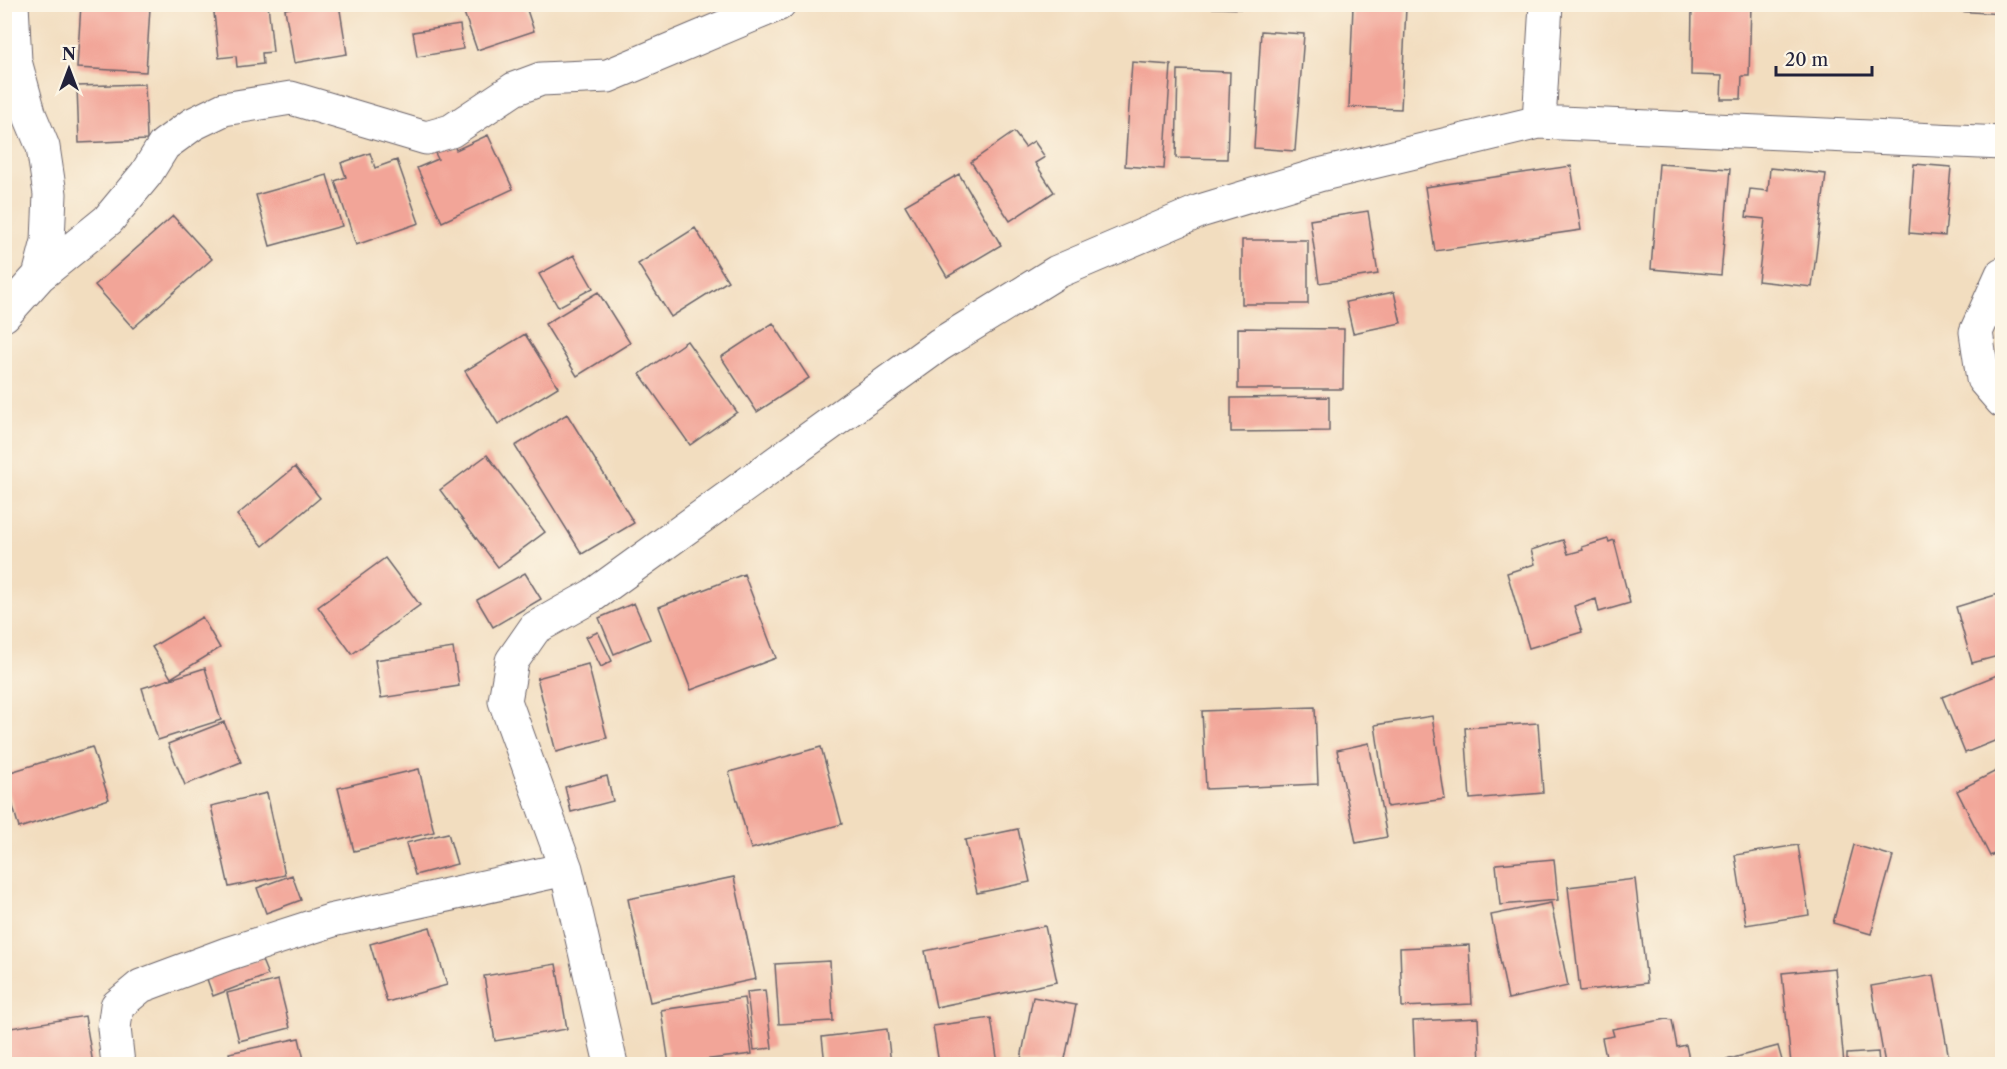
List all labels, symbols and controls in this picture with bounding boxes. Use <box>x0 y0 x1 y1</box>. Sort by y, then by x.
north arrow <box>39 39 99 99</box>
scale bar <box>1776 39 1872 77</box>
text: N <box>62 44 76 64</box>
text: 20 m <box>1785 49 1829 71</box>

